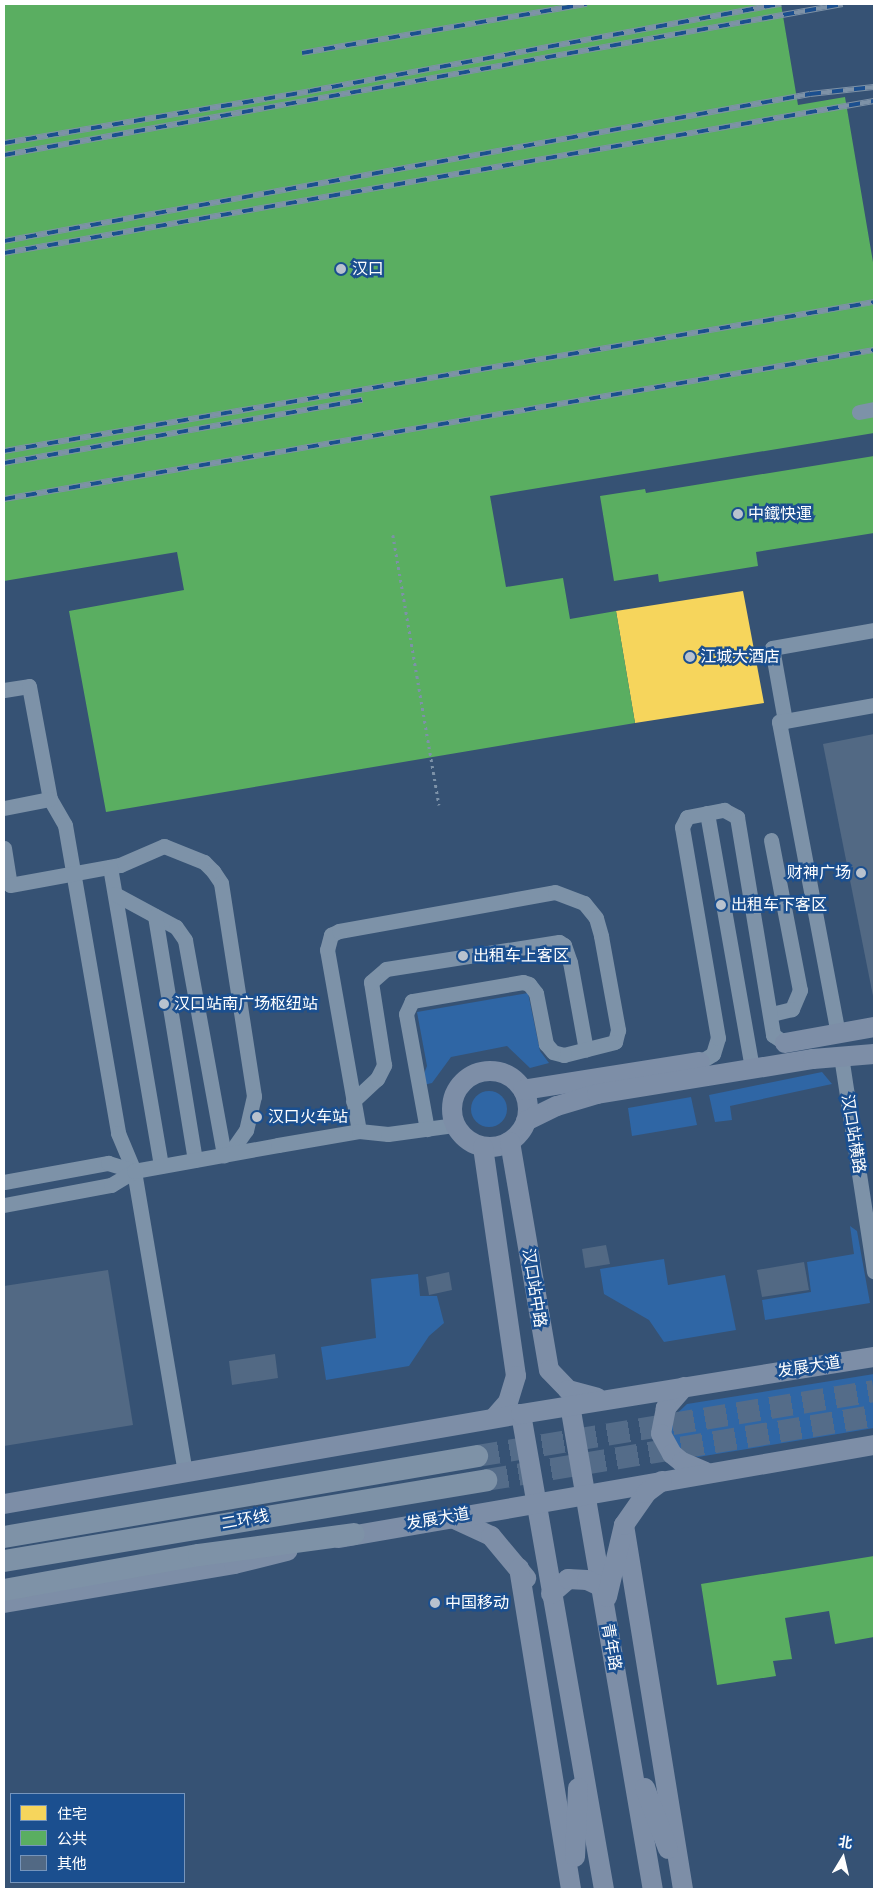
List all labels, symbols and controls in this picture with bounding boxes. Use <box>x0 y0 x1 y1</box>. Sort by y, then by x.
place label: 汉口 <box>352 259 384 279</box>
marker: 汉口 <box>334 262 348 276</box>
place label: 中鐵快運 <box>748 504 812 524</box>
marker: 中鐵快運 <box>732 508 744 520</box>
place label: 江城大酒店 <box>700 647 780 667</box>
marker: 江城大酒店 <box>684 651 696 663</box>
place label: 财神广场 <box>787 863 851 883</box>
marker: 财神广场 <box>855 867 867 879</box>
place label: 出租车下客区 <box>731 895 827 915</box>
marker: 出租车下客区 <box>715 899 727 911</box>
place label: 出租车上客区 <box>473 946 569 966</box>
marker: 出租车上客区 <box>457 950 469 962</box>
place label: 汉口站南广场枢纽站 <box>174 994 318 1014</box>
marker: 汉口站南广场枢纽站 <box>158 998 170 1010</box>
street label: 汉口站横路 <box>837 1093 869 1175</box>
place label: 汉口火车站 <box>268 1107 348 1127</box>
marker: 汉口火车站 <box>250 1110 264 1124</box>
street label: 汉口站中路 <box>518 1247 550 1329</box>
street label: 发展大道 <box>776 1353 842 1381</box>
street label: 发展大道 <box>405 1504 471 1534</box>
street label: 二环线 <box>220 1506 270 1534</box>
place label: 中国移动 <box>445 1593 509 1613</box>
marker: 中国移动 <box>429 1597 441 1609</box>
street label: 青年路 <box>597 1622 625 1672</box>
legend <box>10 1793 185 1883</box>
text: 住宅 <box>57 1805 87 1823</box>
text: 公共 <box>57 1830 87 1848</box>
north arrow <box>818 1833 868 1883</box>
text: 北 <box>837 1833 854 1852</box>
text: 其他 <box>57 1855 87 1873</box>

